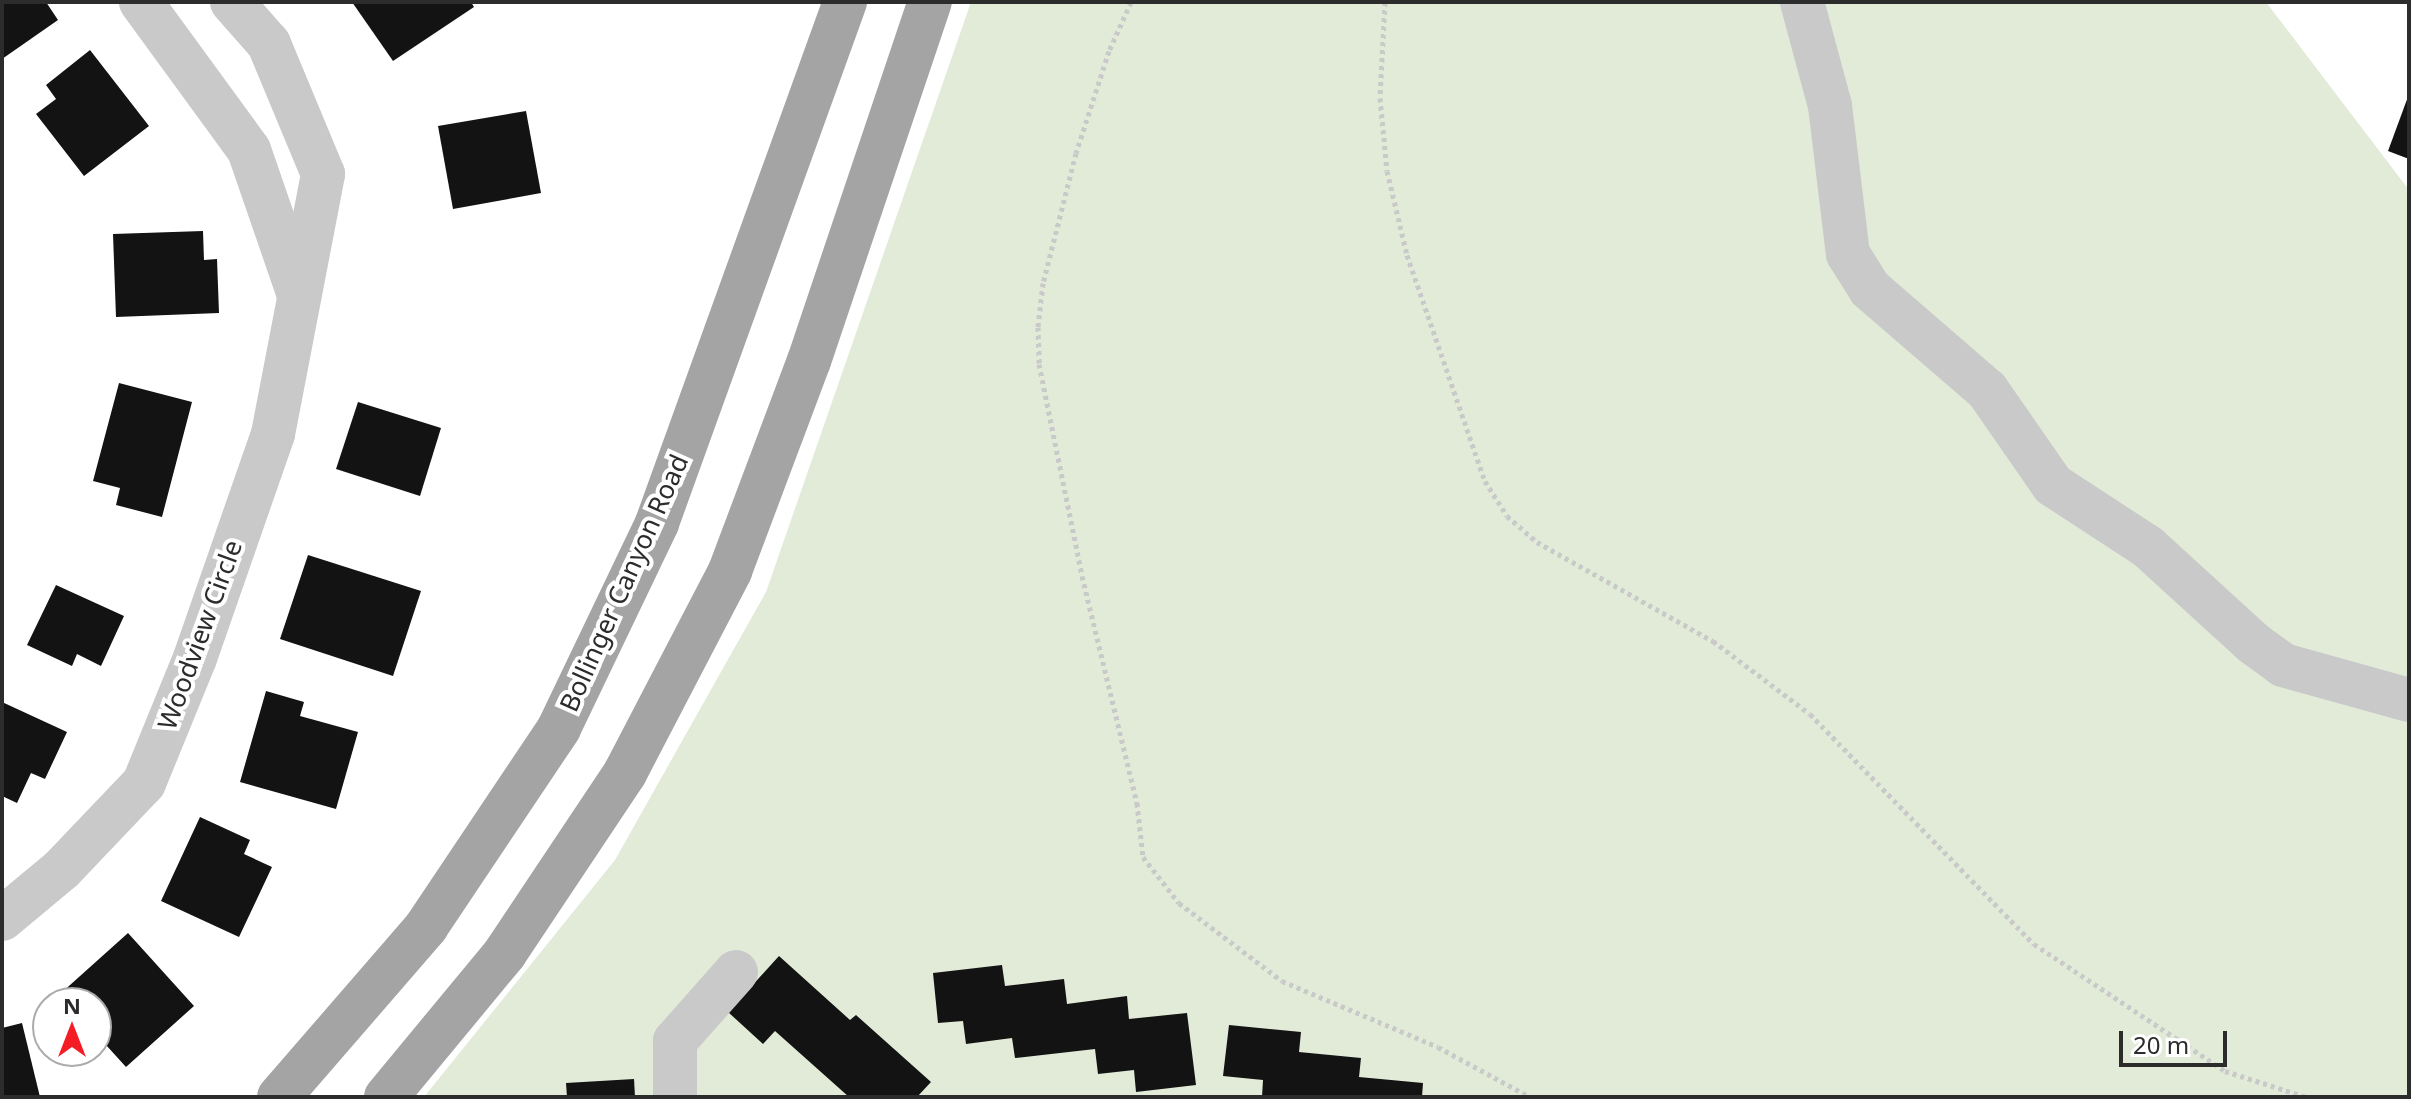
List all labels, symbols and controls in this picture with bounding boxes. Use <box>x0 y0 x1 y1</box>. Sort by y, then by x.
street label: Bollinger Canyon Road <box>553 450 695 716</box>
street label: Woodview Circle <box>151 536 249 734</box>
north arrow <box>32 987 112 1067</box>
text: N <box>63 990 81 1020</box>
scale bar <box>2123 1015 2231 1065</box>
text: 20 m <box>2133 1028 2189 1061</box>

